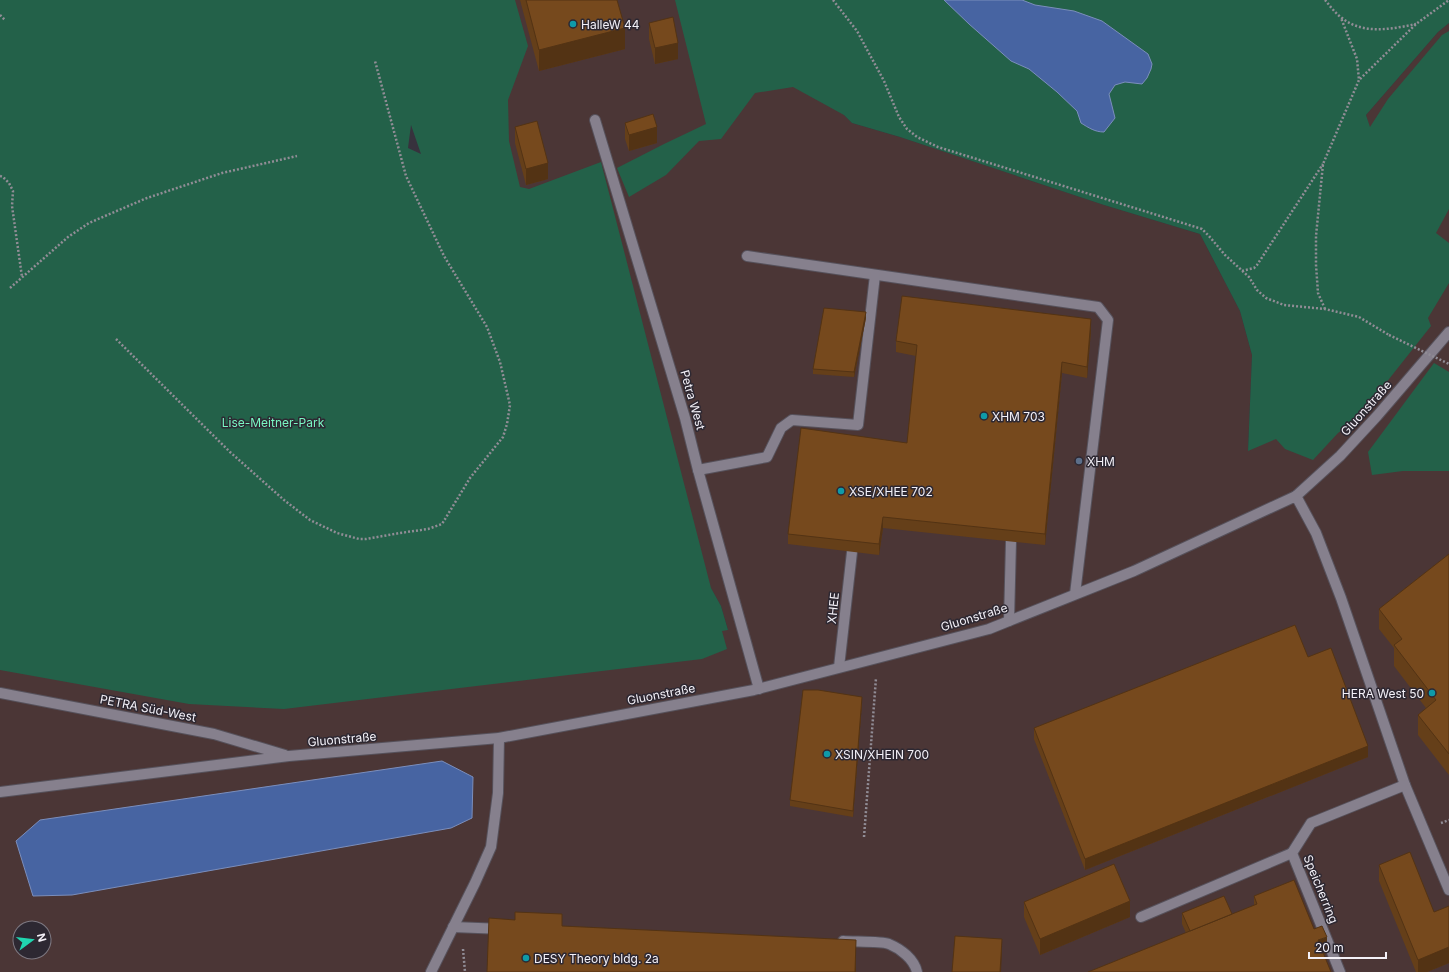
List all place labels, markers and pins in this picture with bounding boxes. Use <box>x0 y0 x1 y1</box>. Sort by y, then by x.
place label: HalleW 44 <box>581 17 640 32</box>
marker: HalleW 44 <box>568 19 578 29</box>
place label: XHM 703 <box>992 409 1045 424</box>
marker: XHM 703 <box>979 411 989 421</box>
place label: XHM <box>1087 454 1115 469</box>
marker: XHM <box>1074 456 1084 466</box>
place label: XSE/XHEE 702 <box>849 484 933 499</box>
marker: XSE/XHEE 702 <box>836 486 846 496</box>
place label: HERA West 50 <box>1342 686 1424 701</box>
marker: HERA West 50 <box>1427 688 1437 698</box>
place label: XSIN/XHEIN 700 <box>835 747 929 762</box>
marker: XSIN/XHEIN 700 <box>822 749 832 759</box>
place label: DESY Theory bldg. 2a <box>534 951 659 966</box>
marker: DESY Theory bldg. 2a <box>521 953 531 963</box>

